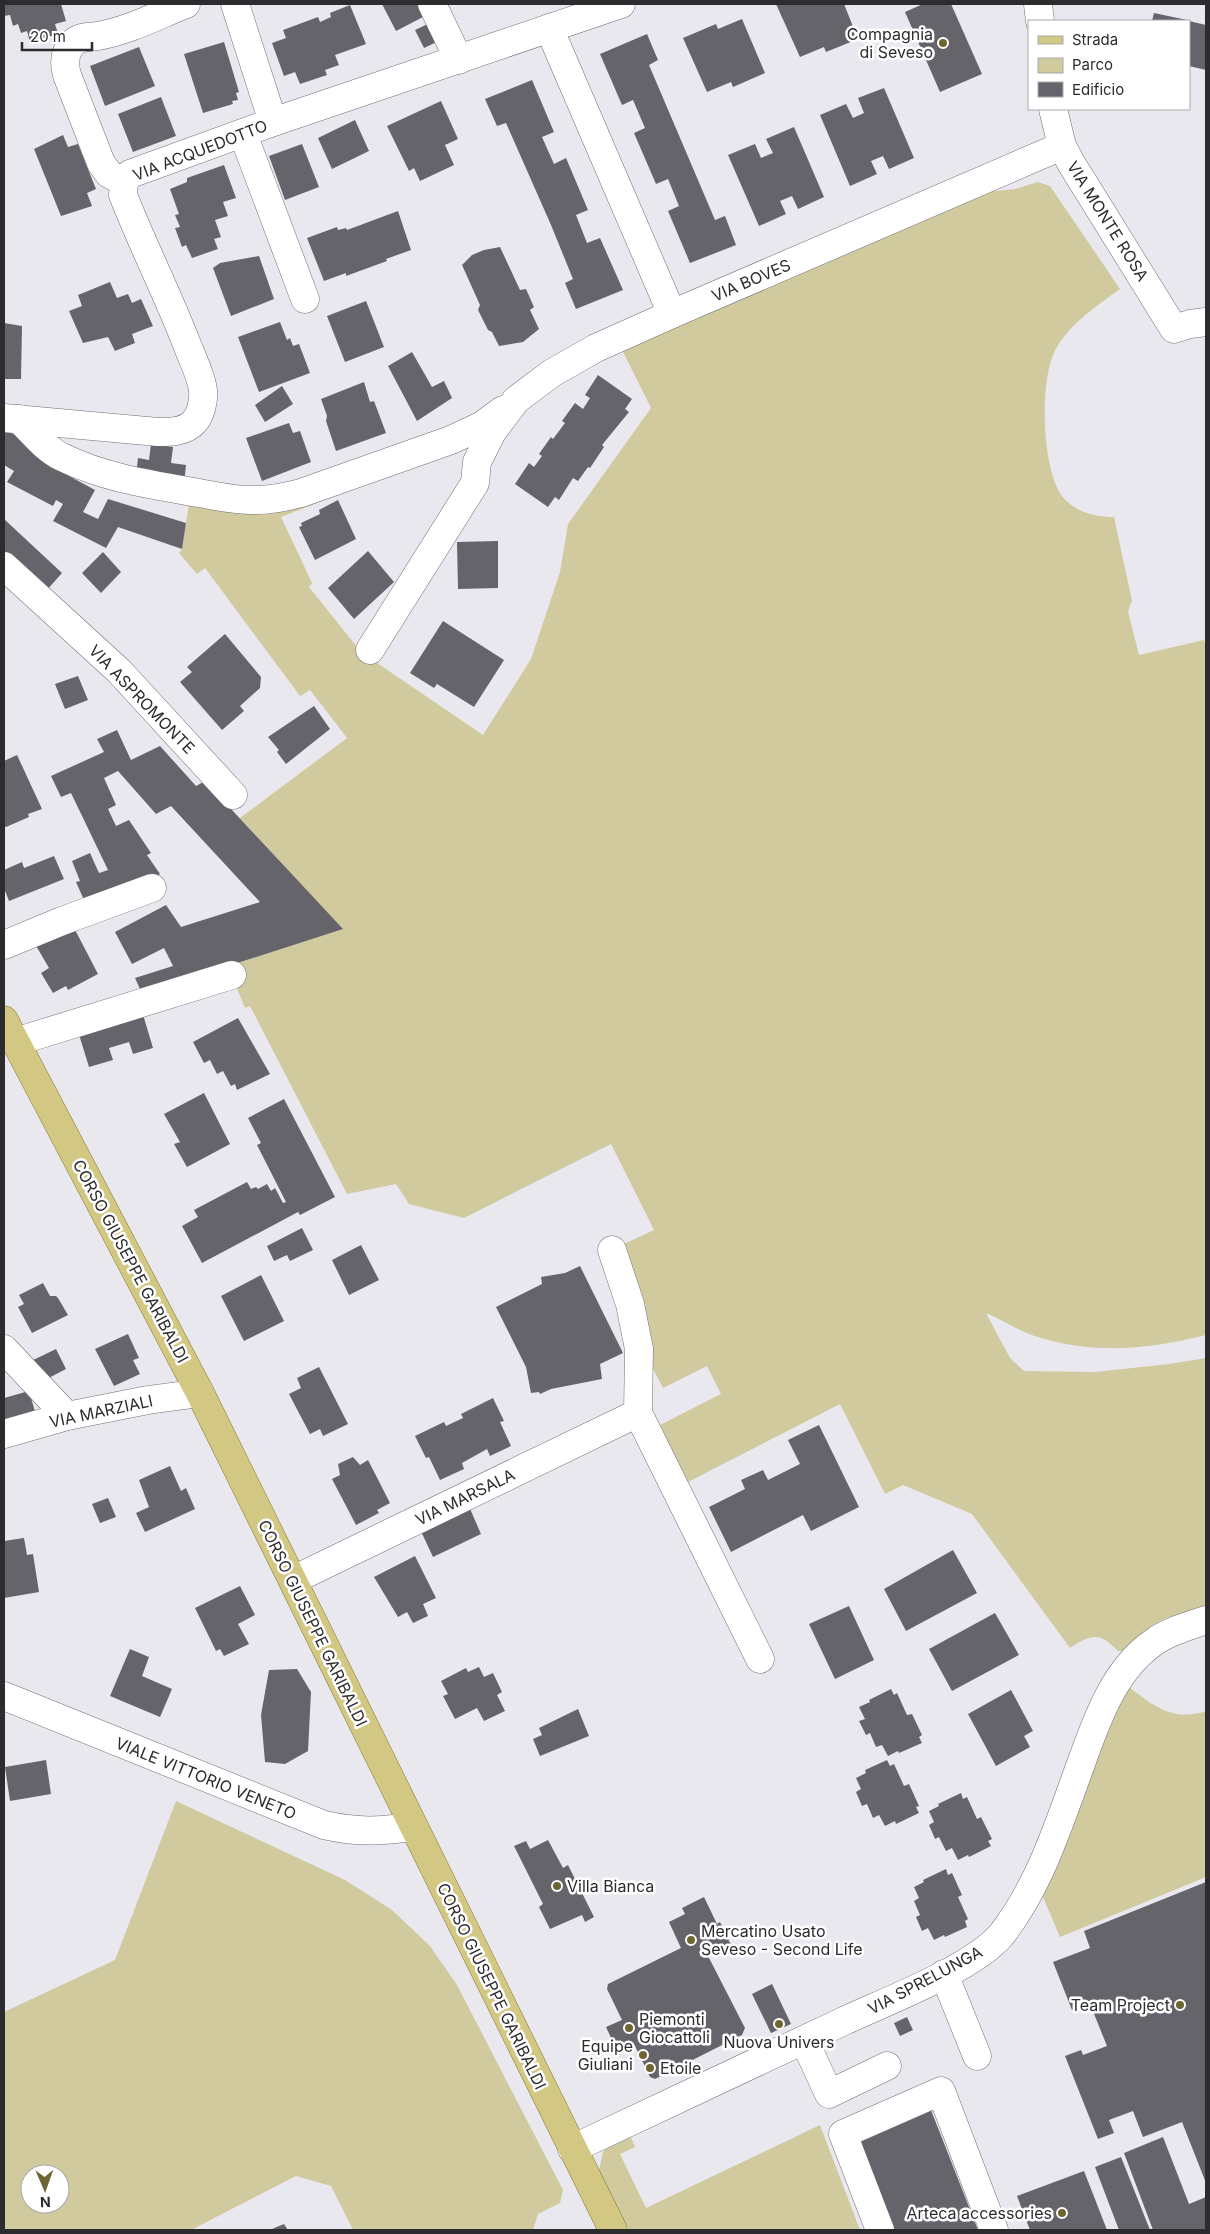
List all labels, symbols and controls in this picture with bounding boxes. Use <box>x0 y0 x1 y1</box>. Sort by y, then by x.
scale bar <box>22 20 92 52</box>
legend <box>1028 20 1190 110</box>
place label: Compagnia di Seveso <box>847 24 933 62</box>
text: 20 m <box>30 27 66 46</box>
text: Strada <box>1072 30 1118 49</box>
marker: Compagnia di Seveso <box>937 37 949 49</box>
text: Parco <box>1072 55 1113 74</box>
text: Edificio <box>1072 80 1124 99</box>
street label: VIA ACQUEDOTTO <box>130 115 270 185</box>
street label: VIA MONTE ROSA <box>1063 157 1153 285</box>
street label: VIA BOVES <box>708 254 794 306</box>
street label: VIA ASPROMONTE <box>85 640 199 758</box>
street label: CORSO GIUSEPPE GARIBALDI <box>69 1156 193 1366</box>
street label: VIA MARZIALI <box>47 1390 155 1432</box>
street label: VIA MARSALA <box>412 1464 518 1530</box>
street label: CORSO GIUSEPPE GARIBALDI <box>254 1516 372 1730</box>
street label: VIALE VITTORIO VENETO <box>113 1733 299 1823</box>
place label: Villa Bianca <box>567 1876 654 1896</box>
street label: CORSO GIUSEPPE GARIBALDI <box>433 1879 551 2093</box>
marker: Villa Bianca <box>551 1880 563 1892</box>
place label: Mercatino Usato Seveso - Second Life <box>701 1921 862 1959</box>
marker: Mercatino Usato Seveso - Second Life <box>685 1934 697 1946</box>
street label: VIA SPRELUNGA <box>864 1941 986 2019</box>
place label: Team Project <box>1071 1995 1170 2015</box>
marker: Team Project <box>1174 1999 1186 2011</box>
place label: Piemonti Giocattoli <box>639 2009 710 2047</box>
marker: Nuova Univers <box>773 2018 785 2030</box>
marker: Piemonti Giocattoli <box>623 2022 635 2034</box>
place label: Nuova Univers <box>724 2032 834 2052</box>
place label: Equipe Giuliani <box>578 2036 633 2074</box>
marker: Equipe Giuliani <box>637 2049 649 2061</box>
place label: Etoile <box>660 2058 701 2078</box>
marker: Etoile <box>644 2062 656 2074</box>
north arrow <box>20 2164 70 2214</box>
text: N <box>40 2194 51 2211</box>
place label: Arteca accessories <box>907 2203 1052 2223</box>
marker: Arteca accessories <box>1056 2207 1068 2219</box>

